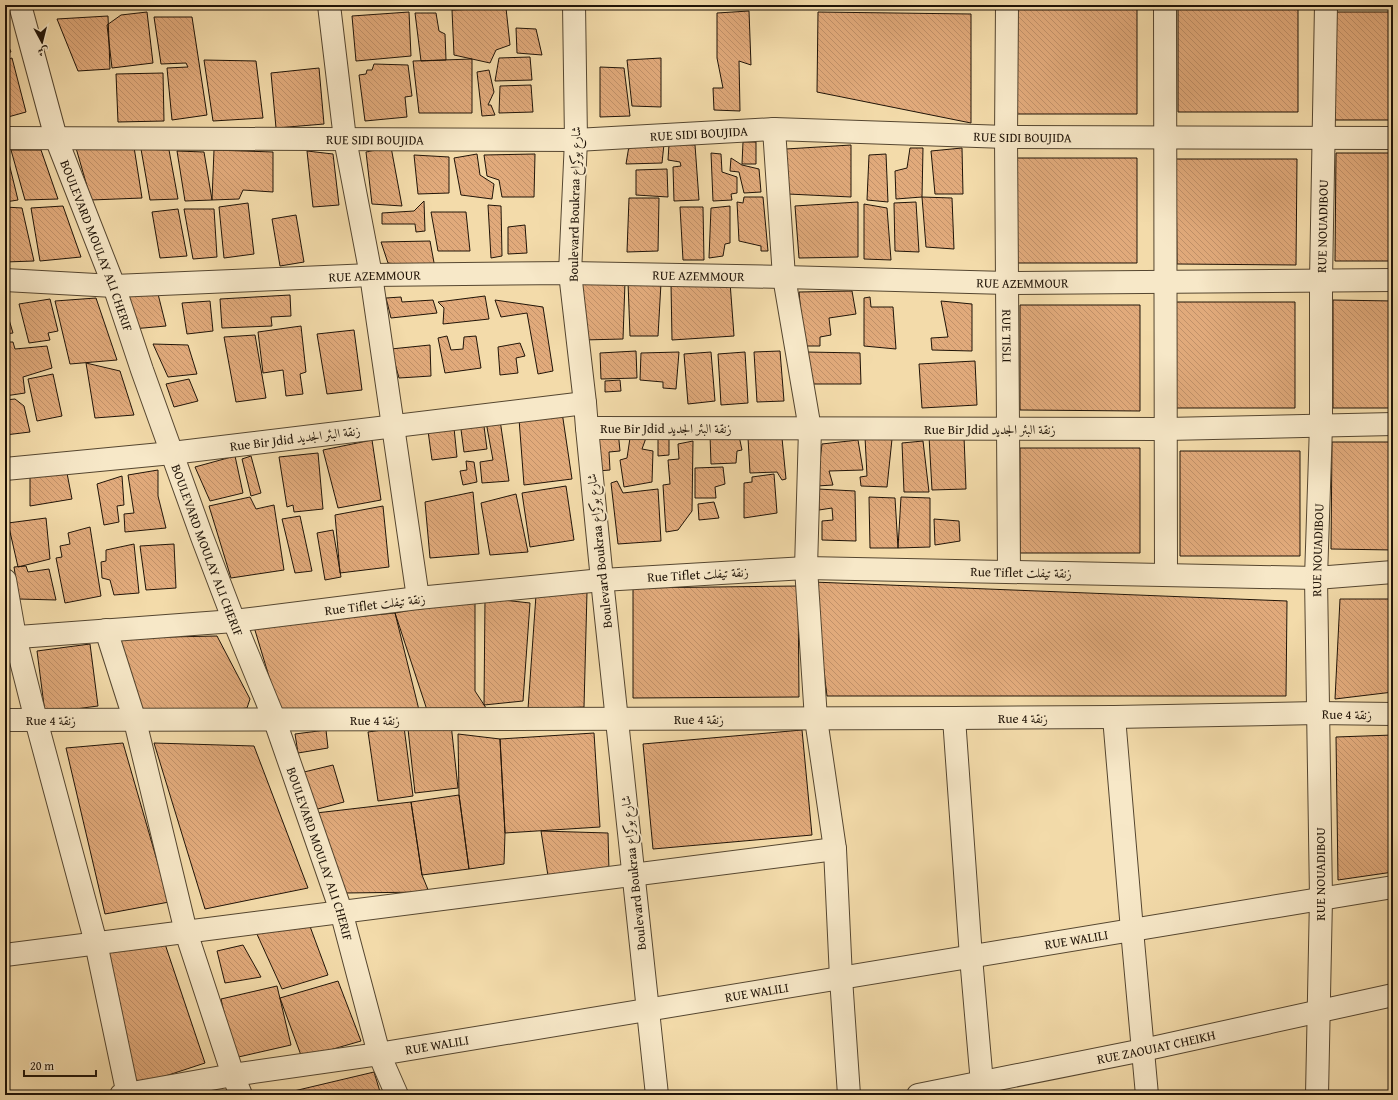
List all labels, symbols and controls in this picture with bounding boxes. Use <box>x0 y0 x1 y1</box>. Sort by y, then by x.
north arrow <box>22 22 62 62</box>
text: ش <box>37 43 50 61</box>
street label: RUE SIDI BOUJIDA <box>649 121 748 146</box>
street label: Boulevard Boukraa شارع بوكراع <box>564 126 587 282</box>
street label: RUE SIDI BOUJIDA <box>973 127 1072 147</box>
street label: RUE SIDI BOUJIDA <box>326 130 424 149</box>
street label: BOULEVARD MOULAY ALI CHERIF <box>55 157 138 334</box>
street label: RUE NOUADIBOU <box>1312 179 1333 273</box>
street label: RUE AZEMMOUR <box>328 265 421 287</box>
street label: RUE AZEMMOUR <box>652 266 745 286</box>
street label: RUE AZEMMOUR <box>976 273 1069 293</box>
street label: RUE TISLI <box>997 309 1017 363</box>
street label: Rue Bir Jdid زنقة البئر الجديد <box>600 419 732 438</box>
street label: Rue Bir Jdid زنقة البئر الجديد <box>924 420 1056 439</box>
street label: Rue Bir Jdid زنقة البئر الجديد <box>229 421 361 456</box>
street label: BOULEVARD MOULAY ALI CHERIF <box>167 462 248 639</box>
street label: Boulevard Boukraa شارع بوكراع <box>582 472 619 629</box>
street label: RUE NOUADIBOU <box>1307 503 1328 597</box>
street label: Rue Tiflet زنقة تيفلت <box>647 562 749 587</box>
street label: Rue Tiflet زنقة تيفلت <box>970 562 1072 583</box>
street label: Rue Tiflet زنقة تيفلت <box>324 589 427 620</box>
street label: Rue 4 زنقة <box>1322 705 1372 724</box>
street label: Rue 4 زنقة <box>998 709 1048 728</box>
street label: Rue 4 زنقة <box>674 710 724 729</box>
street label: Rue 4 زنقة <box>26 711 76 730</box>
street label: Rue 4 زنقة <box>350 711 400 730</box>
street label: BOULEVARD MOULAY ALI CHERIF <box>282 764 357 943</box>
street label: Boulevard Boukraa شارع بوكراع <box>616 794 653 951</box>
street label: RUE NOUADIBOU <box>1311 827 1330 921</box>
street label: RUE WALILI <box>1043 925 1110 954</box>
street label: RUE WALILI <box>724 978 790 1007</box>
street label: RUE ZAOUIAT CHEIKH <box>1095 1025 1218 1069</box>
street label: RUE WALILI <box>404 1030 470 1060</box>
scale bar <box>24 1052 96 1078</box>
text: 20 m <box>30 1057 54 1074</box>

